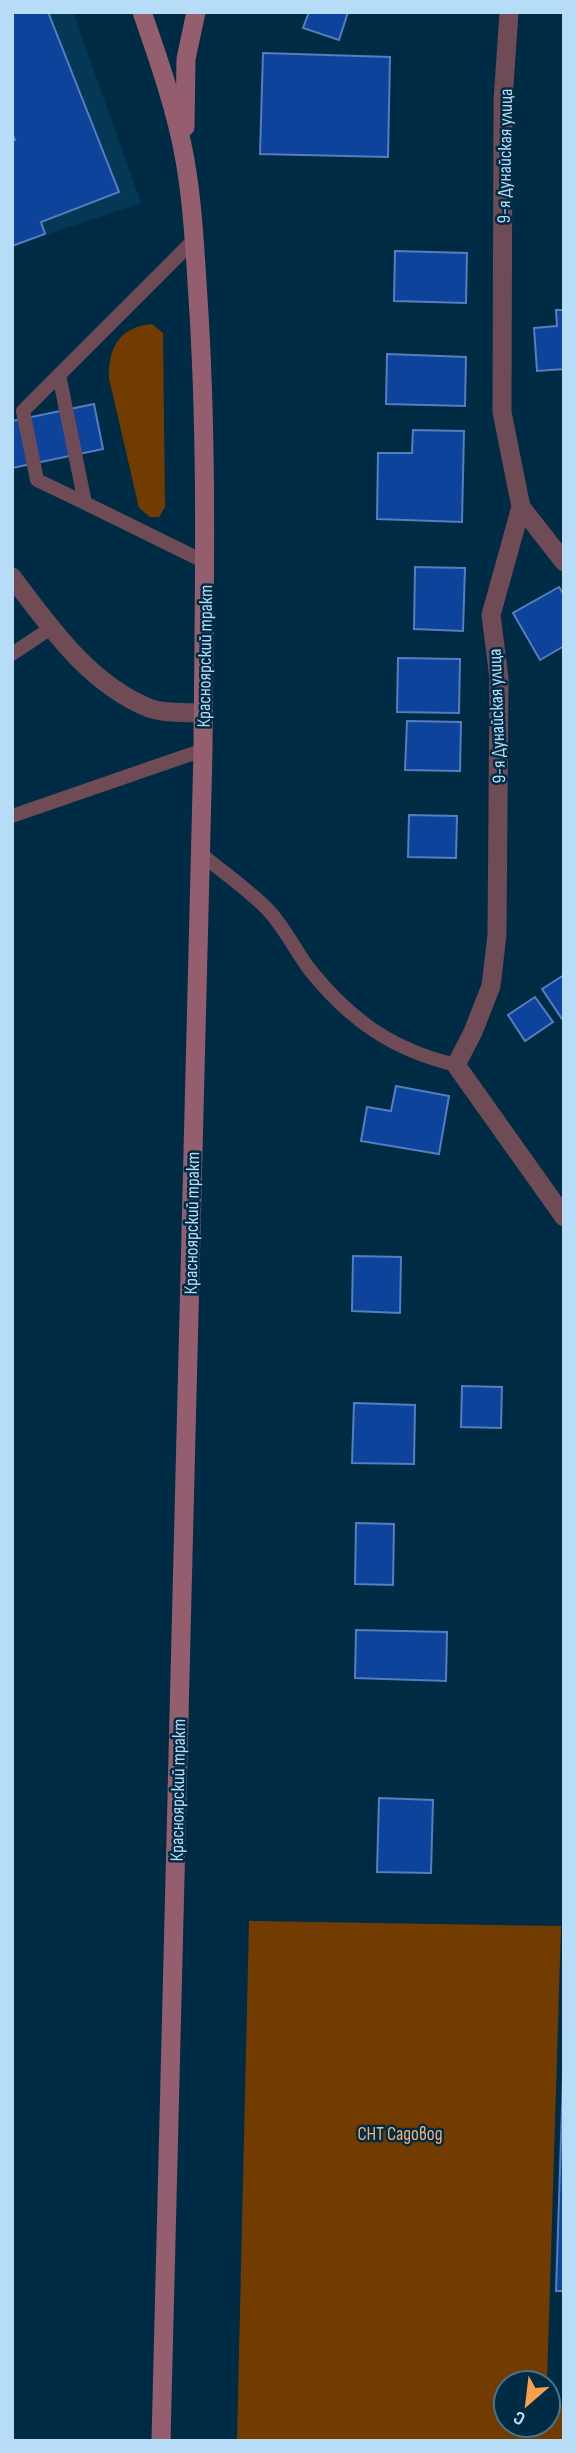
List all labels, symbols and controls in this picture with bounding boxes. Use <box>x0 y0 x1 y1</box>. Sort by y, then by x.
street label: 9-я Дунайская улица <box>493 88 518 224</box>
street label: Красноярский тракт <box>193 584 218 728</box>
street label: 9-я Дунайская улица <box>484 648 511 784</box>
street label: Красноярский тракт <box>180 1151 205 1295</box>
street label: Красноярский тракт <box>166 1718 191 1862</box>
park label: СНТ Садовод <box>357 2123 443 2146</box>
north arrow <box>492 2369 562 2439</box>
text: С <box>510 2405 529 2430</box>

